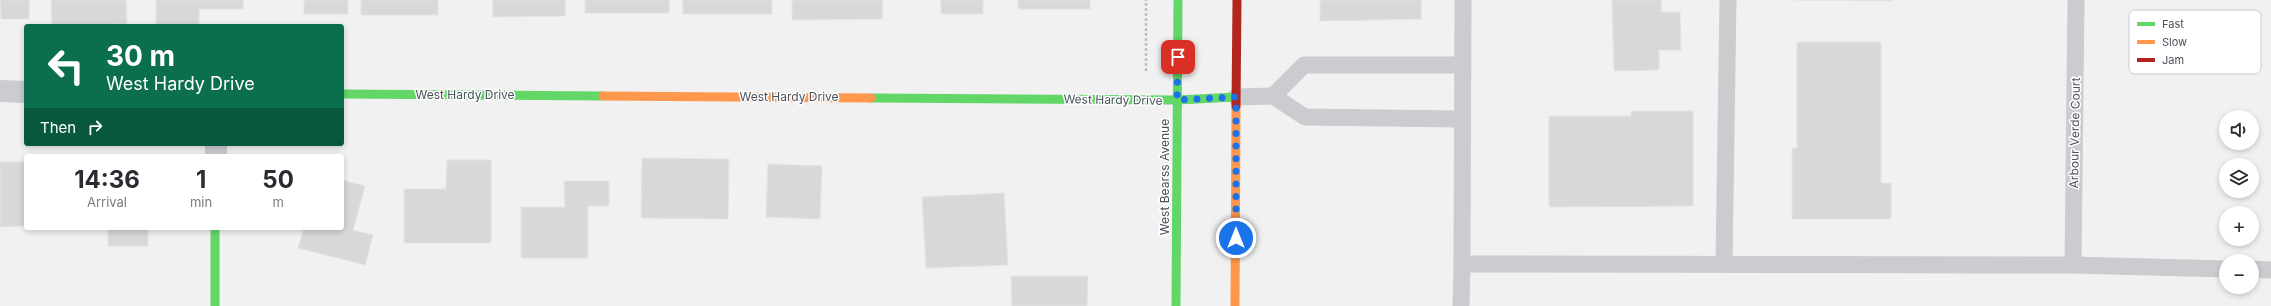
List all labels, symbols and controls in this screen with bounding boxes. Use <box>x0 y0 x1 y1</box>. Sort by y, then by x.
legend <box>2129 10 2261 74</box>
text: Fast <box>2162 17 2184 31</box>
text: Slow <box>2162 35 2187 49</box>
text: 30 m <box>106 39 175 73</box>
icon: left <box>40 40 92 92</box>
pin <box>1161 40 1195 74</box>
icon: arrive <box>1167 46 1189 68</box>
text: Jam <box>2162 53 2184 67</box>
text: West Hardy Drive <box>106 73 255 94</box>
street label: Arbour Verde Court <box>2066 77 2083 189</box>
street label: West Hardy Drive <box>415 87 515 102</box>
street label: West Hardy Drive <box>739 89 839 104</box>
street label: West Hardy Drive <box>1063 91 1163 108</box>
map controls <box>2219 110 2259 294</box>
button: sound <box>2219 110 2259 150</box>
icon: right <box>84 116 106 138</box>
text: Then <box>40 118 76 137</box>
street label: West Bearss Avenue <box>1157 119 1172 235</box>
button: layers <box>2219 158 2259 198</box>
text: 14:36 <box>74 165 140 194</box>
text: 1 <box>196 165 206 194</box>
text: 50 <box>262 165 294 194</box>
text: Arrival <box>87 194 127 210</box>
text: min <box>190 194 212 210</box>
text: m <box>272 194 284 210</box>
button: + <box>2219 206 2259 246</box>
position arrow <box>1215 217 1257 259</box>
button: − <box>2219 254 2259 294</box>

